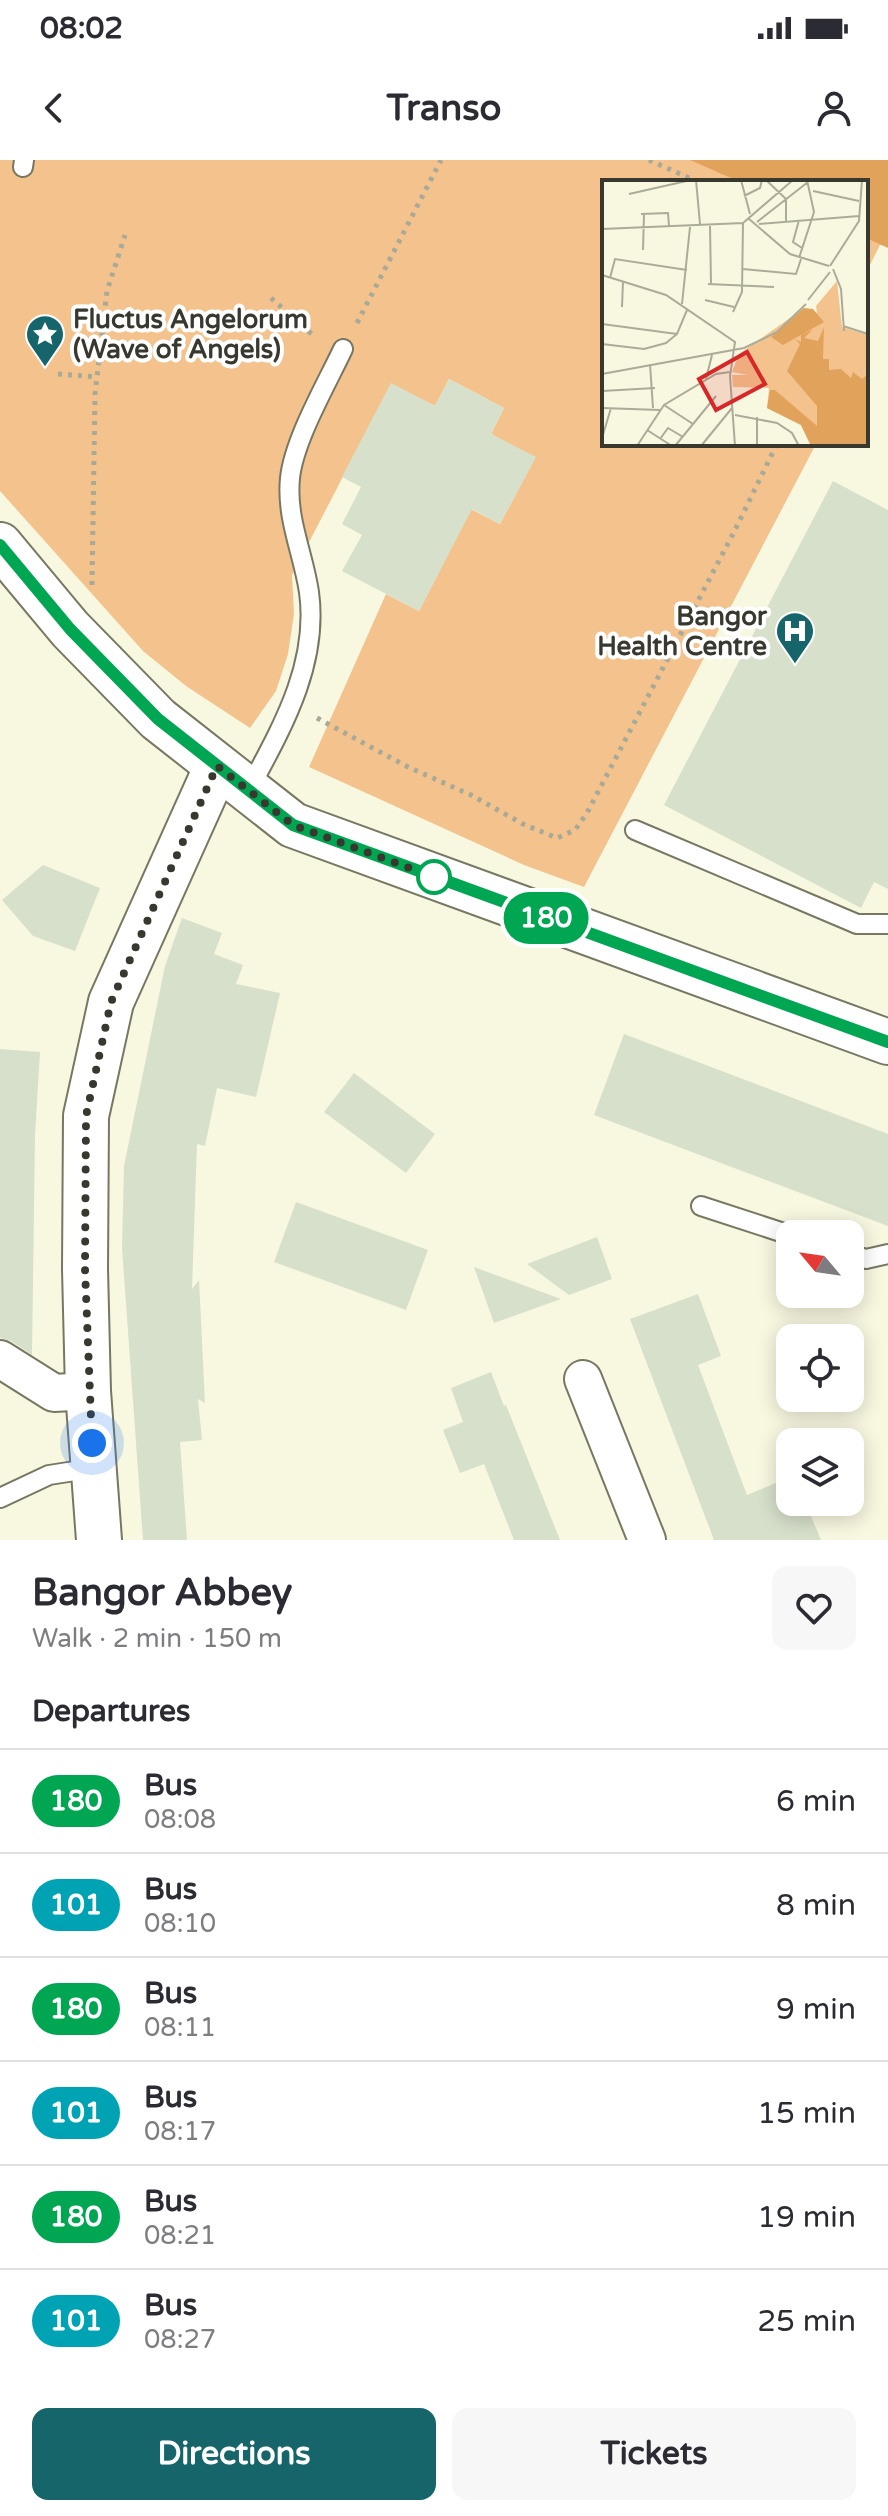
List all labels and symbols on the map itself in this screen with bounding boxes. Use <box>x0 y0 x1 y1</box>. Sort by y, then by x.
inset map <box>602 180 868 446</box>
place label: Fluctus Angelorum (Wave of Angels) <box>73 304 308 365</box>
place icon: Fluctus Angelorum (Wave of Angels) <box>24 313 66 368</box>
place label: Bangor Health Centre <box>597 601 768 662</box>
hospital icon: Bangor Health Centre <box>774 610 816 665</box>
unlabelled marker <box>417 860 451 894</box>
line badge: 180 <box>500 892 592 944</box>
north arrow <box>776 1220 864 1308</box>
your location <box>72 1423 112 1463</box>

